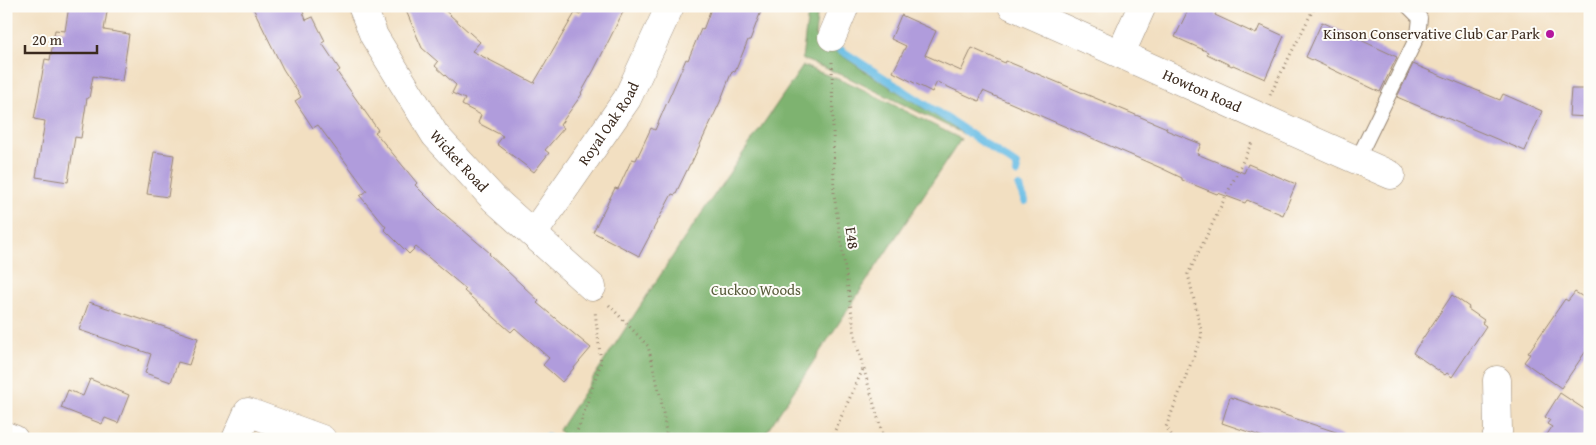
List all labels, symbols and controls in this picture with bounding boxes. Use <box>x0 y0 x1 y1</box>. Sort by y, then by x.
scale bar <box>25 22 98 54</box>
place label: Kinson Conservative Club Car Park <box>1323 23 1540 44</box>
marker: Kinson Conservative Club Car Park <box>1544 28 1556 40</box>
text: 20 m <box>32 29 63 50</box>
street label: Howton Road <box>1160 63 1245 117</box>
street label: Royal Oak Road <box>573 78 644 169</box>
street label: Wicket Road <box>425 125 493 196</box>
street label: E48 <box>841 226 864 250</box>
park label: Cuckoo Woods <box>711 279 801 300</box>

